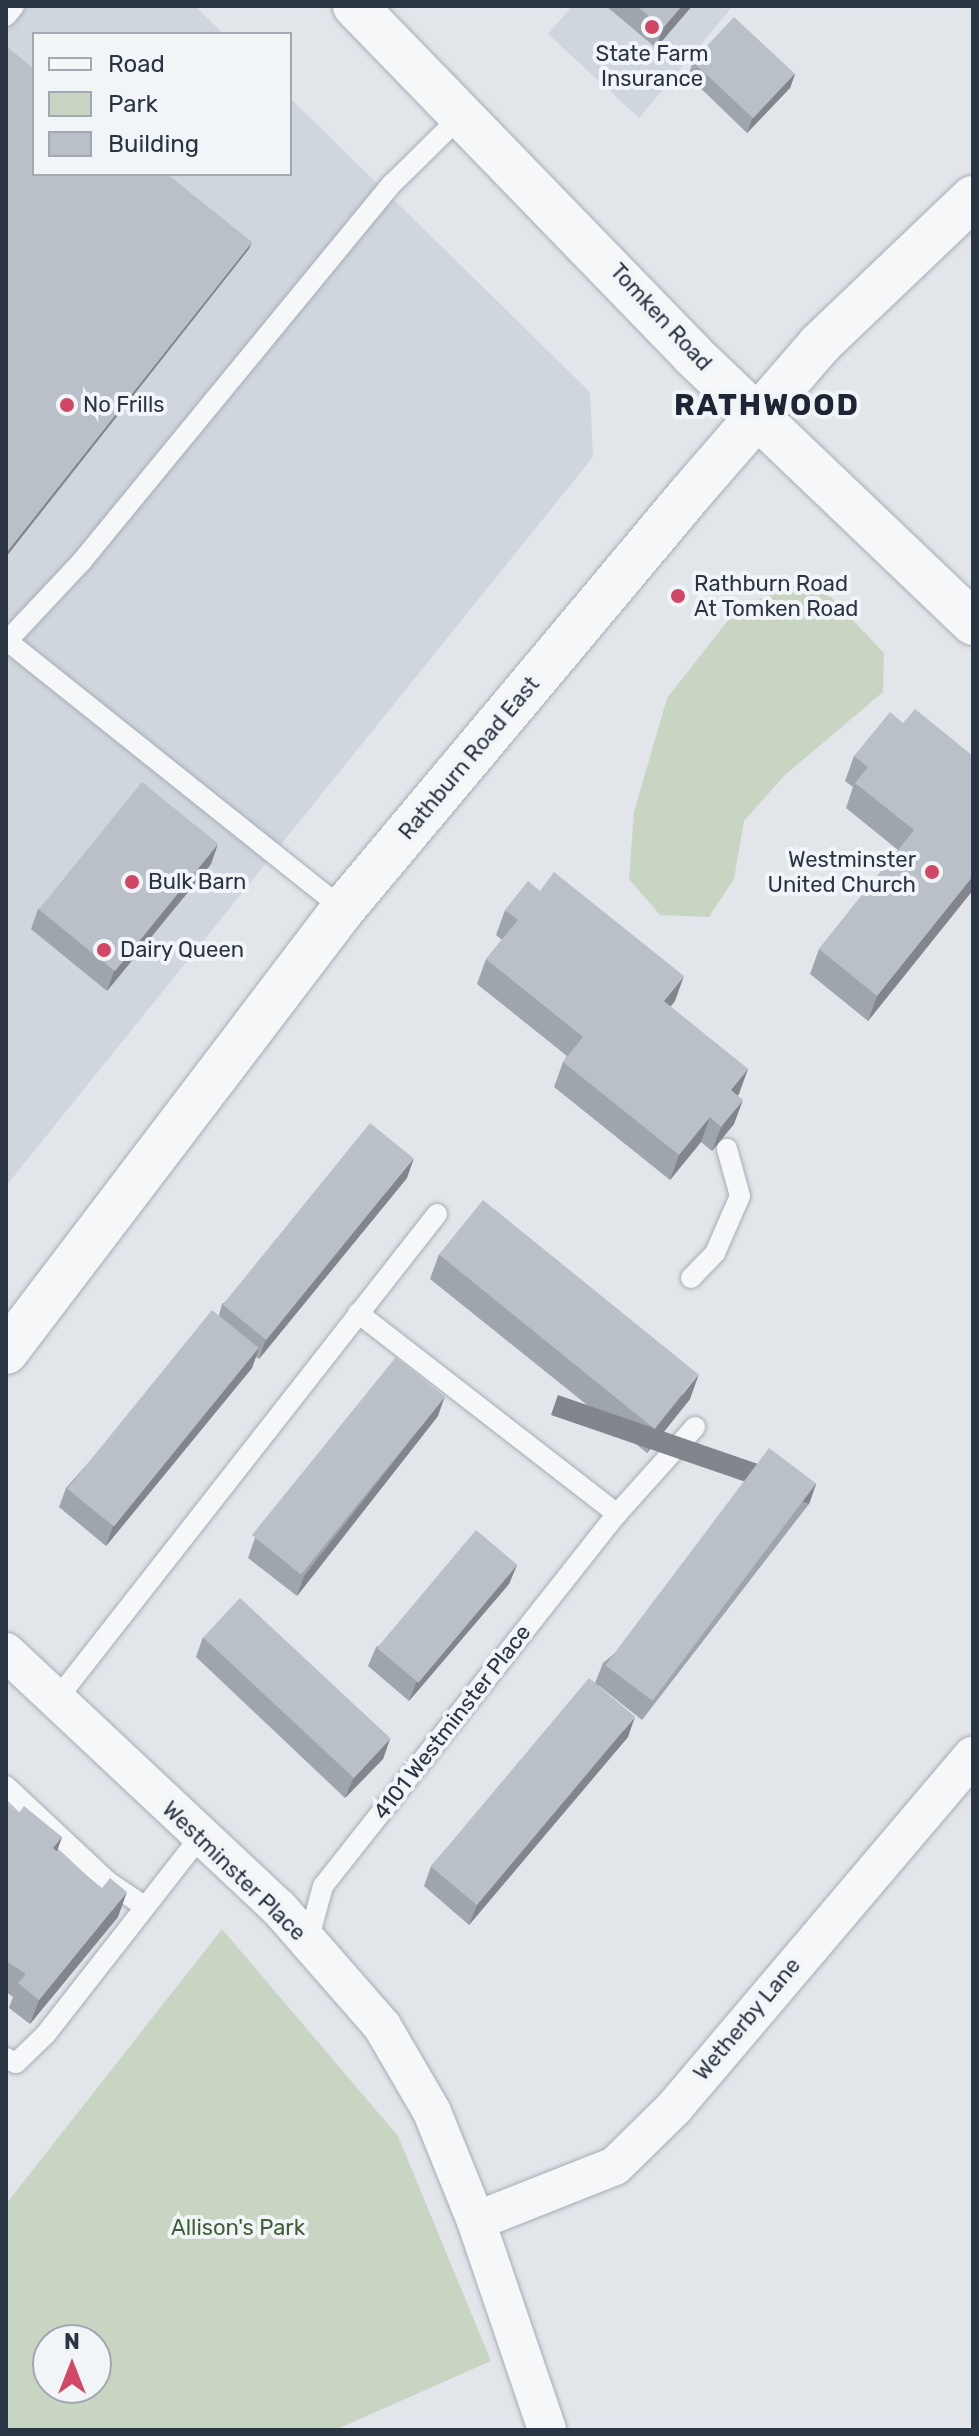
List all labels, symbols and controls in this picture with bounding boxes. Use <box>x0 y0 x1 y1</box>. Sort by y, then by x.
marker: State Farm Insurance <box>643 18 661 36</box>
legend <box>32 32 292 176</box>
place label: State Farm Insurance <box>596 40 708 92</box>
text: Road <box>108 50 165 78</box>
text: Park <box>108 90 158 118</box>
text: Building <box>108 130 199 158</box>
street label: Tomken Road <box>605 258 717 376</box>
district label: RATHWOOD <box>674 387 860 423</box>
place label: No Frills <box>83 392 164 418</box>
marker: No Frills <box>58 396 76 414</box>
place label: Rathburn Road At Tomken Road <box>694 570 859 622</box>
marker: Rathburn Road At Tomken Road <box>669 587 687 605</box>
street label: Rathburn Road East <box>393 671 545 845</box>
place label: Westminster United Church <box>768 846 916 898</box>
marker: Westminster United Church <box>923 863 941 881</box>
place label: Bulk Barn <box>148 869 247 895</box>
marker: Bulk Barn <box>123 873 141 891</box>
place label: Dairy Queen <box>120 937 245 963</box>
marker: Dairy Queen <box>95 941 113 959</box>
street label: 4101 Westminster Place <box>367 1619 537 1825</box>
street label: Westminster Place <box>157 1796 311 1946</box>
street label: Wetherby Lane <box>688 1952 806 2086</box>
park label: Allison's Park <box>171 2215 305 2241</box>
north arrow <box>32 2324 112 2404</box>
text: N <box>64 2328 80 2355</box>

